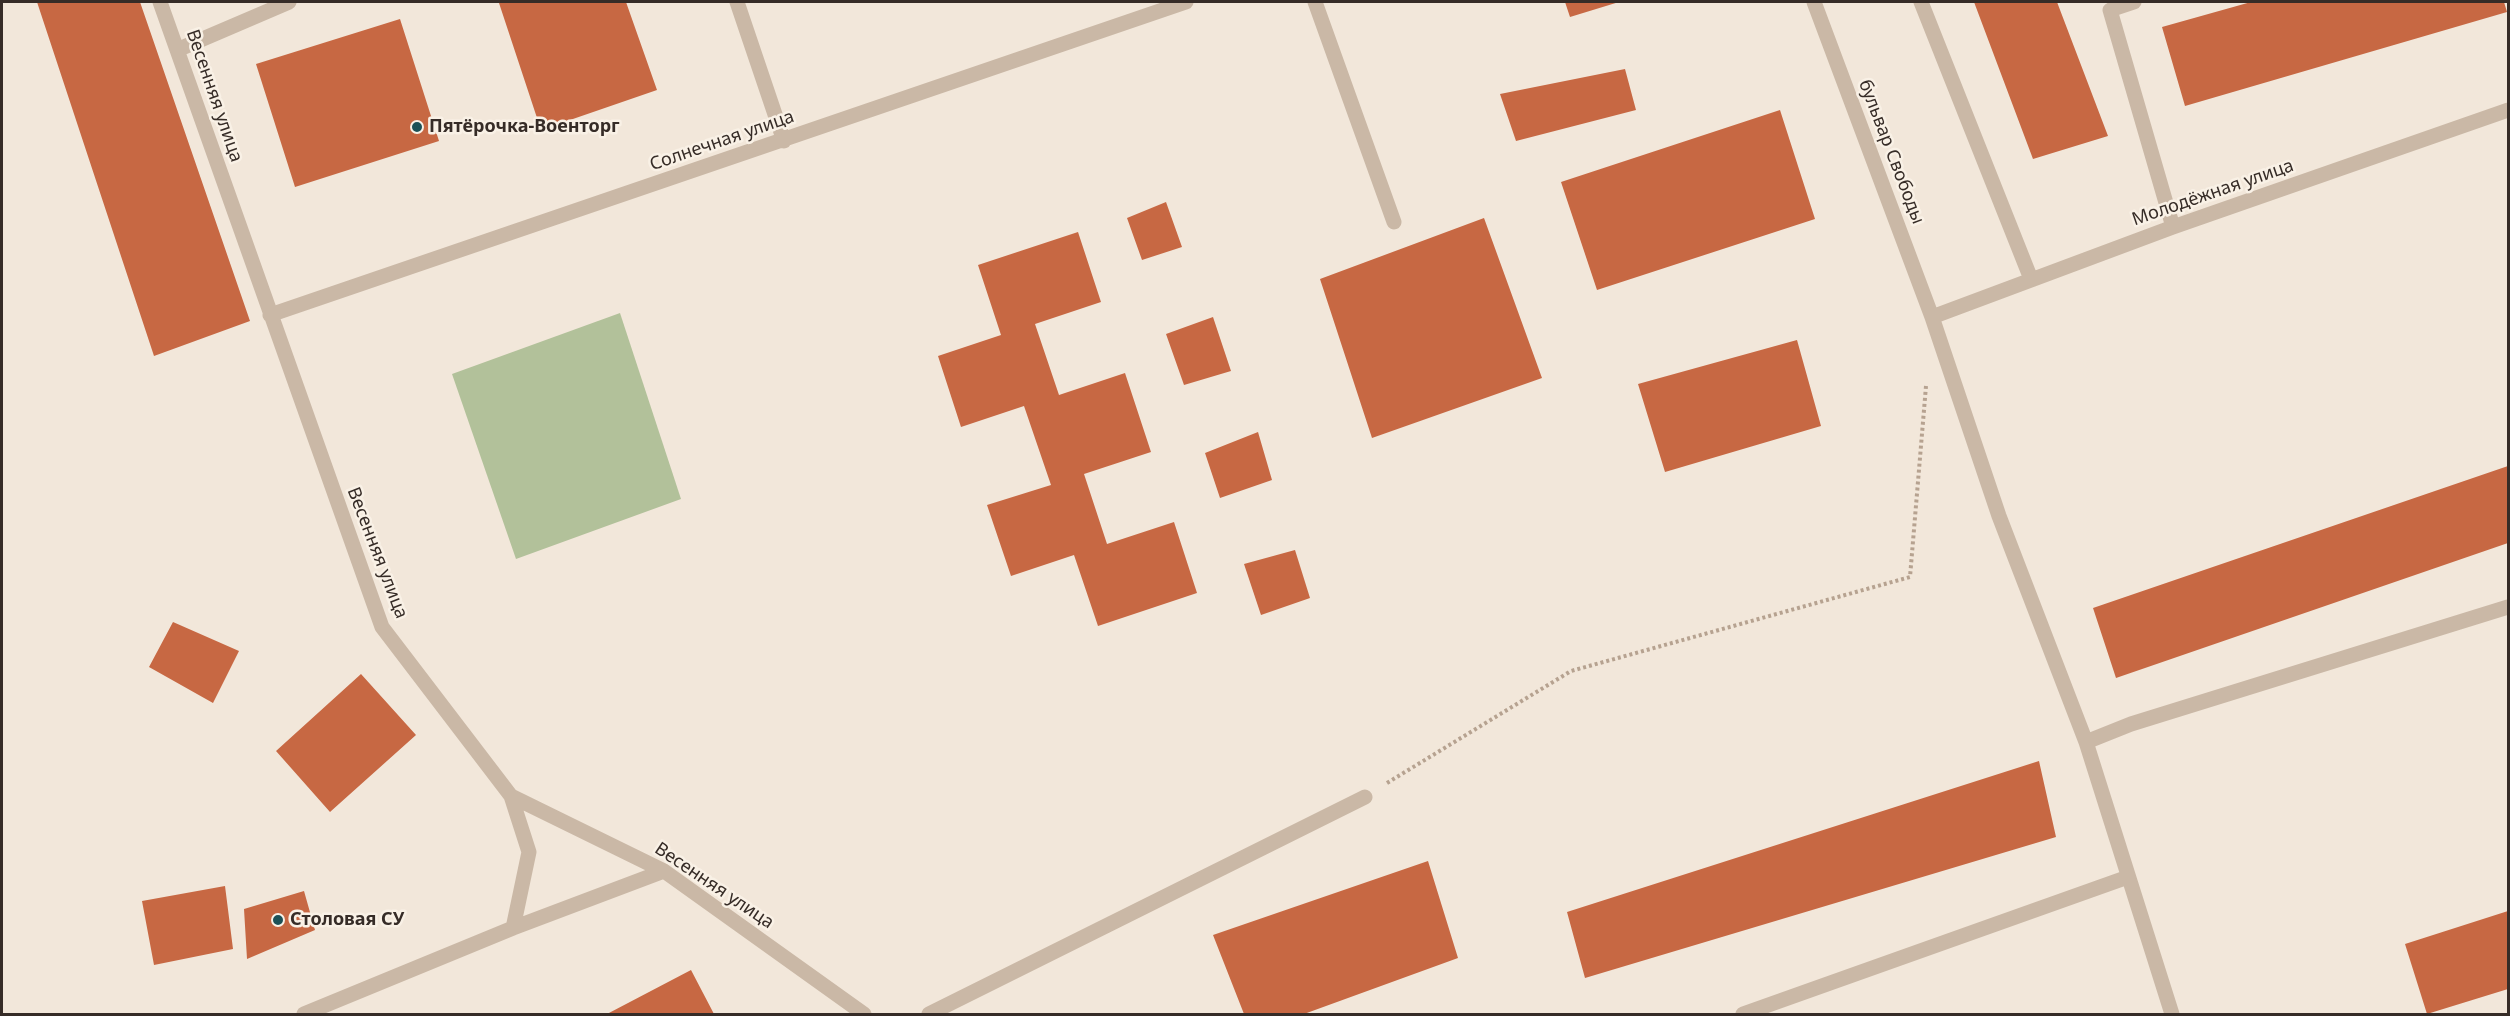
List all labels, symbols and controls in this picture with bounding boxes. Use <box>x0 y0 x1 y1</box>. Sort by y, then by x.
street label: Весенняя улица <box>181 27 247 165</box>
street label: бульвар Свободы <box>1854 77 1928 227</box>
street label: Солнечная улица <box>647 106 797 176</box>
place label: Пятёрочка-Военторг <box>429 116 620 138</box>
marker: Пятёрочка-Военторг <box>410 120 424 134</box>
street label: Молодёжная улица <box>2129 155 2297 231</box>
street label: Весенняя улица <box>342 484 412 622</box>
street label: Весенняя улица <box>650 838 778 934</box>
place label: Столовая СУ <box>290 909 404 931</box>
marker: Столовая СУ <box>271 913 285 927</box>

